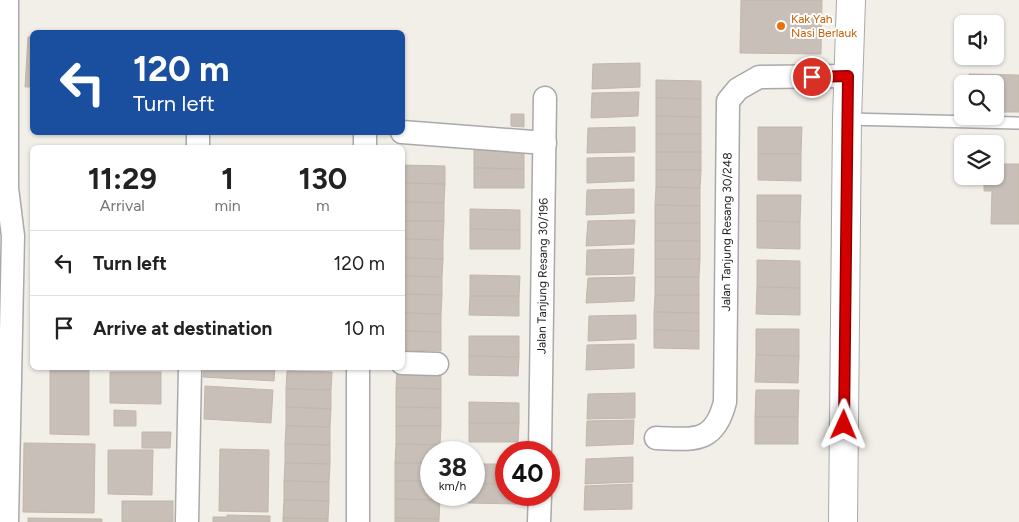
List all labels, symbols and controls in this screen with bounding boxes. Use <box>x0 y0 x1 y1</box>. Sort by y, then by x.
place label: Kak Yah Nasi Berlauk <box>791 12 857 40</box>
map controls <box>954 15 1004 185</box>
button: sound <box>954 15 1004 65</box>
marker: Kak Yah Nasi Berlauk <box>775 20 787 32</box>
text: 120 m <box>133 48 230 90</box>
icon: left <box>50 50 115 115</box>
pin <box>791 56 833 98</box>
icon: arrive <box>798 63 826 91</box>
button: search <box>954 75 1004 125</box>
text: Turn left <box>133 90 215 117</box>
button: layers <box>954 135 1004 185</box>
street label: Jalan Tanjung Resang 30/248 <box>719 152 734 311</box>
text: 11:29 <box>88 160 157 197</box>
text: 1 <box>221 160 234 197</box>
text: 130 <box>299 160 347 197</box>
text: Arrival <box>100 196 145 215</box>
text: min <box>215 196 241 215</box>
text: m <box>316 196 330 215</box>
street label: Jalan Tanjung Resang 30/196 <box>534 198 551 354</box>
icon: left <box>50 249 78 277</box>
text: Turn left <box>93 252 167 275</box>
text: 120 m <box>333 252 385 275</box>
icon: arrive <box>50 314 78 342</box>
text: Arrive at destination <box>93 317 272 340</box>
text: 10 m <box>344 317 385 340</box>
position arrow <box>817 398 869 450</box>
speed limit sign: 40 <box>495 441 560 506</box>
text: 38 <box>438 452 467 482</box>
text: km/h <box>439 479 466 493</box>

